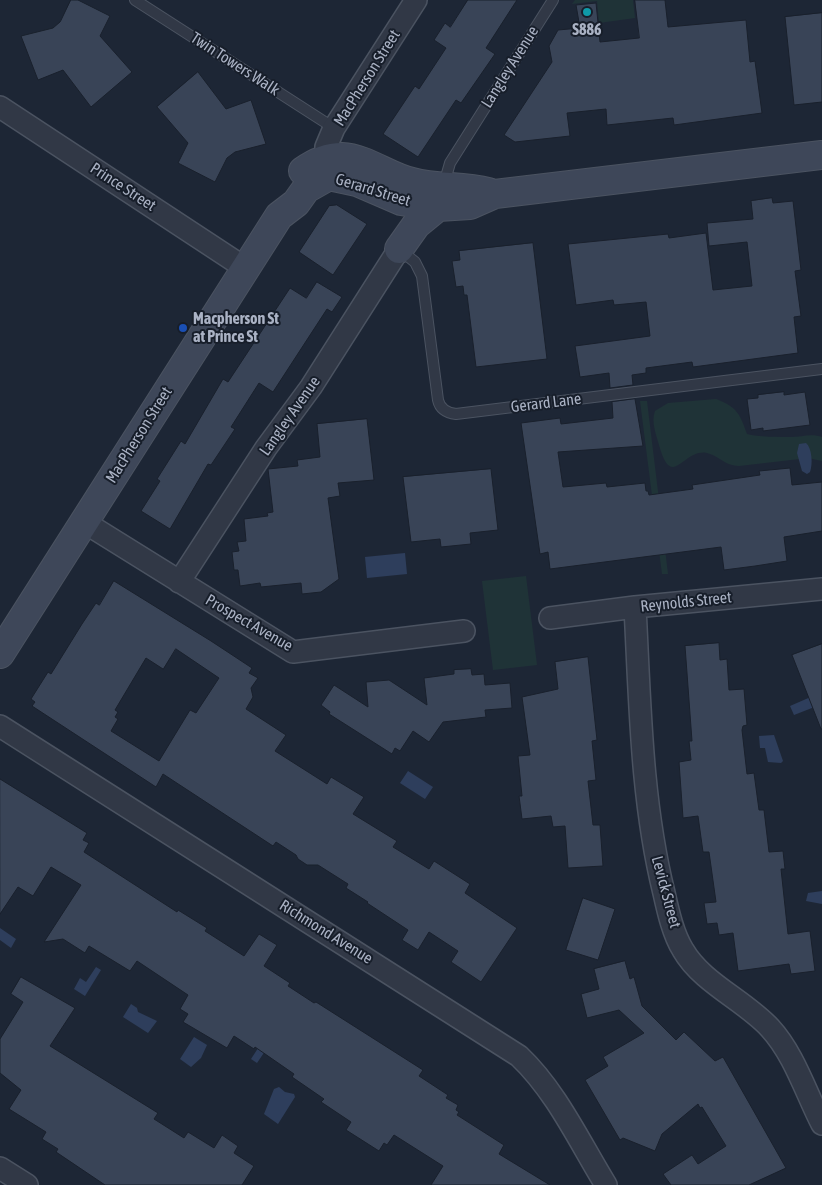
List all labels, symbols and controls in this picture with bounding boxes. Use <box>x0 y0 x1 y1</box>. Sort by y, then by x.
marker: S886 <box>581 6 593 18</box>
place label: S886 <box>572 20 602 40</box>
street label: Langley Avenue <box>477 23 543 111</box>
street label: MacPherson Street <box>330 26 404 130</box>
street label: Twin Towers Walk <box>187 28 283 100</box>
street label: Prince Street <box>87 159 159 215</box>
street label: Gerard Street <box>333 170 413 210</box>
place label: Macpherson St at Prince St <box>193 309 279 347</box>
marker: Macpherson St at Prince St <box>177 322 189 334</box>
street label: Langley Avenue <box>256 373 324 459</box>
street label: MacPherson Street <box>102 383 176 487</box>
street label: Gerard Lane <box>510 389 582 417</box>
street label: Reynolds Street <box>639 588 733 616</box>
street label: Prospect Avenue <box>202 590 296 656</box>
street label: Levick Street <box>647 854 685 930</box>
street label: Richmond Avenue <box>276 896 376 968</box>

